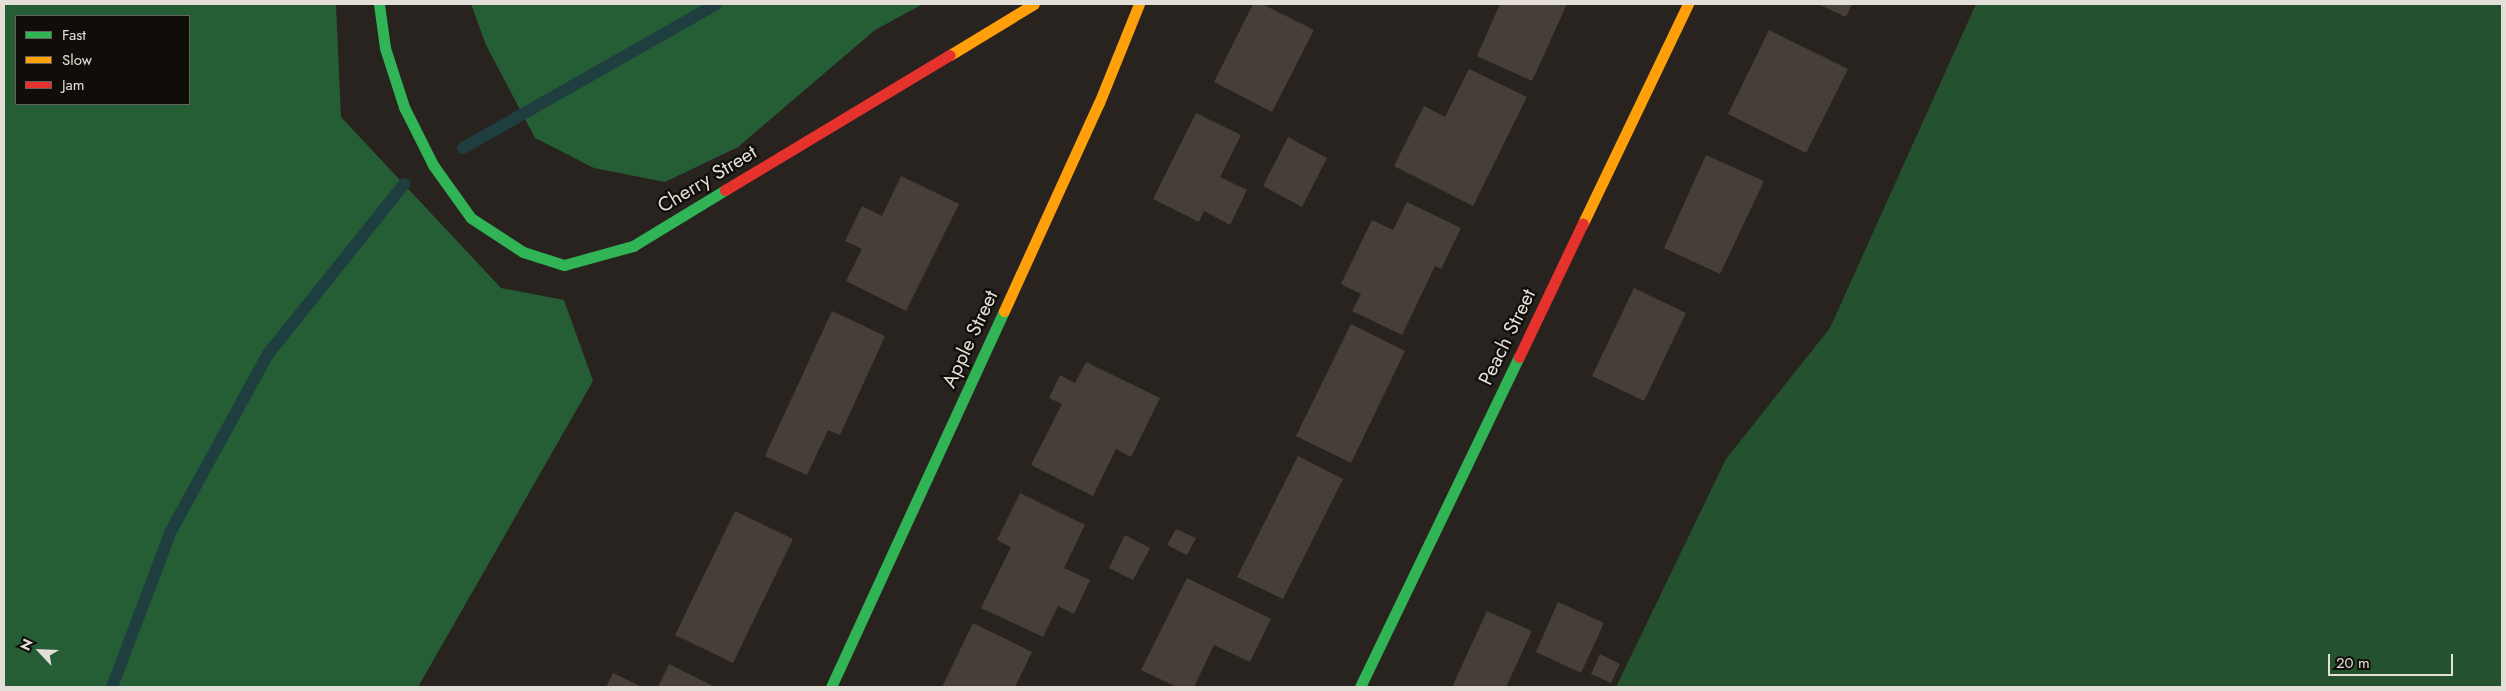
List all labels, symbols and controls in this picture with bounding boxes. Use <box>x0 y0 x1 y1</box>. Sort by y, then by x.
legend <box>15 15 190 105</box>
text: Fast <box>62 24 86 46</box>
text: Slow <box>62 49 92 71</box>
text: Jam <box>62 74 85 96</box>
street label: Cherry Street <box>653 140 761 218</box>
street label: Peach Street <box>1473 285 1541 389</box>
street label: Apple Street <box>937 287 1003 391</box>
north arrow <box>15 626 65 676</box>
text: N <box>15 635 38 654</box>
scale bar <box>2331 644 2456 676</box>
text: 20 m <box>2336 652 2370 674</box>

